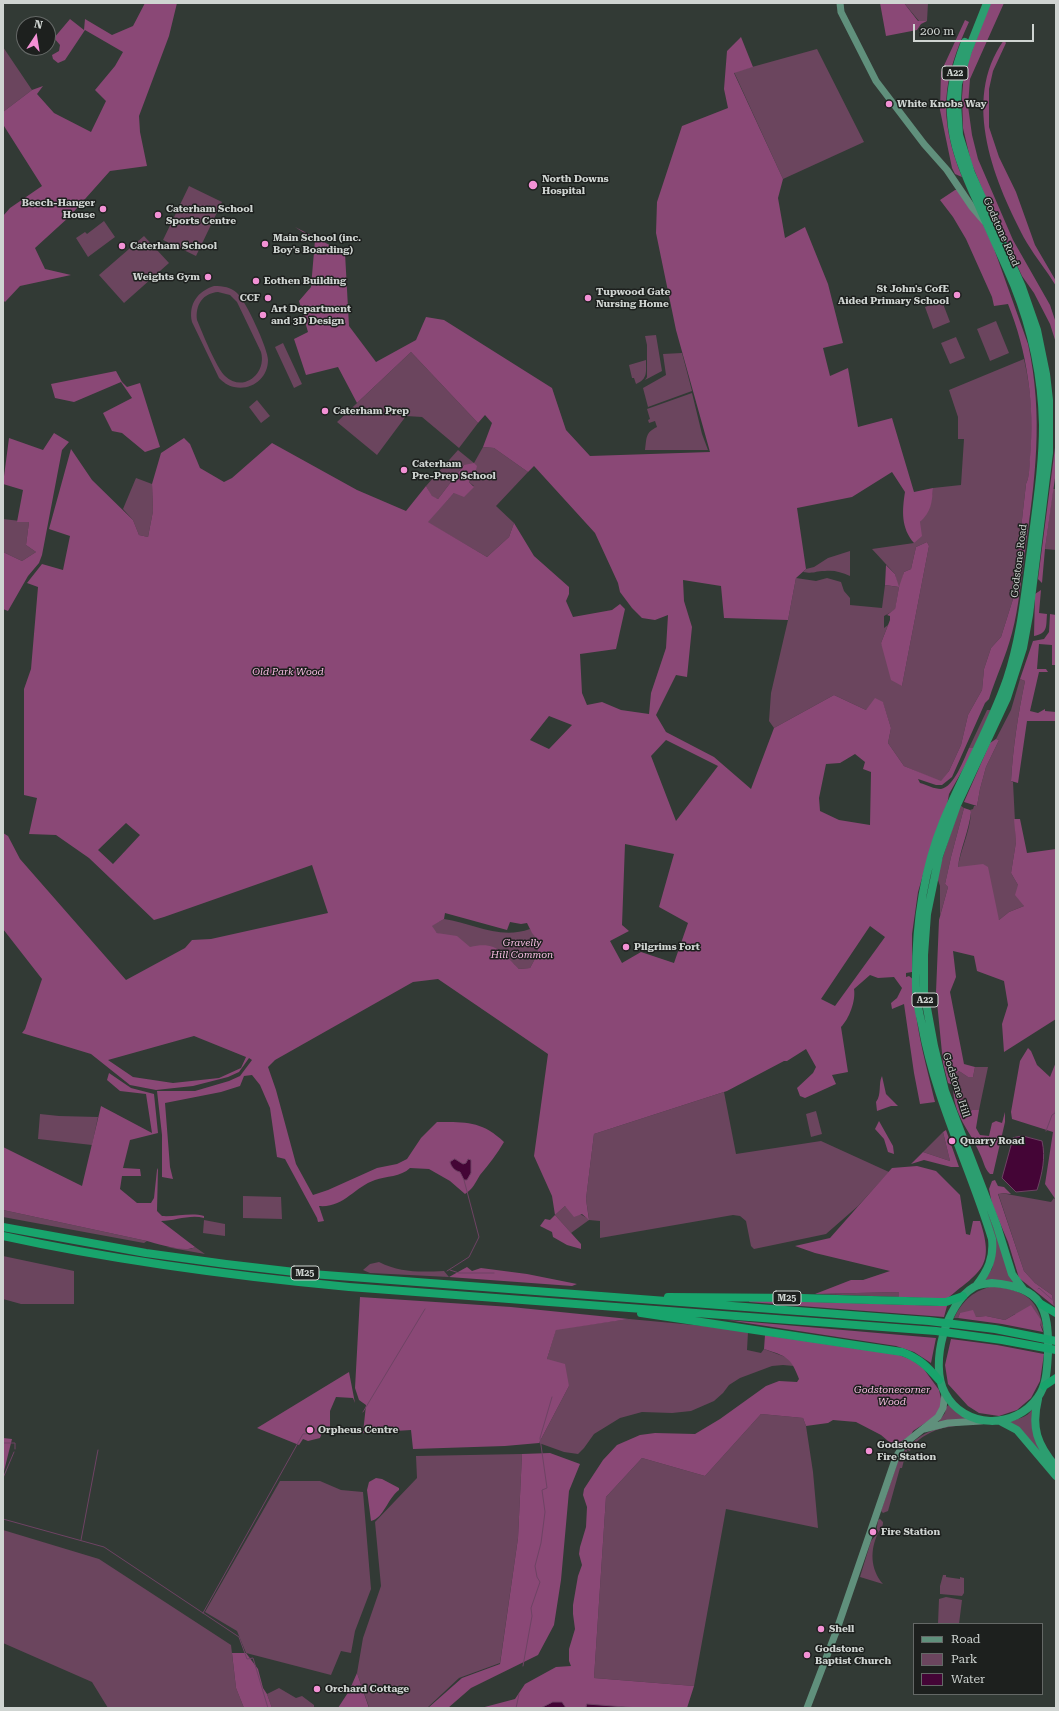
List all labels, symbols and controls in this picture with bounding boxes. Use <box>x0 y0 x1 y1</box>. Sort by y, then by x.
north arrow <box>16 16 56 56</box>
scale bar <box>915 16 1036 42</box>
text: N <box>33 18 44 32</box>
text: 200 m <box>920 24 954 38</box>
road number: A22 <box>942 66 968 80</box>
place label: White Knobs Way <box>897 98 987 110</box>
marker: White Knobs Way <box>884 99 894 109</box>
place label: North Downs Hospital <box>542 173 609 196</box>
marker: North Downs Hospital <box>527 179 539 191</box>
street label: Godstone Road <box>980 196 1022 268</box>
place label: Beech-Hanger House <box>22 197 95 220</box>
place label: Caterham School Sports Centre <box>166 203 253 226</box>
marker: Beech-Hanger House <box>98 204 108 214</box>
marker: Caterham School Sports Centre <box>153 210 163 220</box>
place label: Main School (inc. Boy's Boarding) <box>273 232 361 256</box>
marker: Main School (inc. Boy's Boarding) <box>260 239 270 249</box>
place label: Caterham School <box>130 240 217 252</box>
marker: Caterham School <box>117 241 127 251</box>
place label: Weights Gym <box>133 271 200 283</box>
marker: Weights Gym <box>203 272 213 282</box>
place label: Eothen Building <box>264 275 346 287</box>
marker: Eothen Building <box>251 276 261 286</box>
place label: St John's CofE Aided Primary School <box>838 283 949 306</box>
place label: Tupwood Gate Nursing Home <box>596 286 670 310</box>
marker: St John's CofE Aided Primary School <box>952 290 962 300</box>
place label: CCF <box>240 292 260 304</box>
marker: CCF <box>263 293 273 303</box>
marker: Tupwood Gate Nursing Home <box>583 293 593 303</box>
place label: Art Department and 3D Design <box>271 303 351 326</box>
marker: Art Department and 3D Design <box>258 310 268 320</box>
place label: Caterham Prep <box>333 405 409 417</box>
marker: Caterham Prep <box>320 406 330 416</box>
place label: Caterham Pre-Prep School <box>412 458 496 482</box>
marker: Caterham Pre-Prep School <box>399 465 409 475</box>
street label: Godstone Road <box>1009 523 1029 599</box>
park label: Old Park Wood <box>252 666 324 678</box>
park label: Gravelly Hill Common <box>491 937 553 960</box>
place label: Pilgrims Fort <box>634 941 700 953</box>
marker: Pilgrims Fort <box>621 942 631 952</box>
road number: A22 <box>912 993 938 1007</box>
street label: Godstone Hill <box>940 1051 972 1119</box>
place label: Quarry Road <box>960 1135 1024 1147</box>
marker: Quarry Road <box>947 1136 957 1146</box>
road number: M25 <box>291 1266 319 1280</box>
road number: M25 <box>773 1291 801 1305</box>
park label: Godstonecorner Wood <box>854 1384 930 1408</box>
place label: Orpheus Centre <box>318 1424 398 1436</box>
marker: Orpheus Centre <box>305 1425 315 1435</box>
place label: Godstone Fire Station <box>877 1439 936 1462</box>
marker: Godstone Fire Station <box>864 1446 874 1456</box>
place label: Fire Station <box>881 1526 940 1538</box>
marker: Fire Station <box>868 1527 878 1537</box>
place label: Shell <box>829 1623 854 1635</box>
legend <box>913 1623 1043 1695</box>
marker: Shell <box>816 1624 826 1634</box>
text: Road <box>951 1632 980 1646</box>
place label: Godstone Baptist Church <box>815 1643 891 1666</box>
marker: Godstone Baptist Church <box>802 1650 812 1660</box>
text: Park <box>951 1652 977 1666</box>
text: Water <box>951 1672 985 1686</box>
place label: Orchard Cottage <box>325 1683 409 1695</box>
marker: Orchard Cottage <box>312 1684 322 1694</box>

